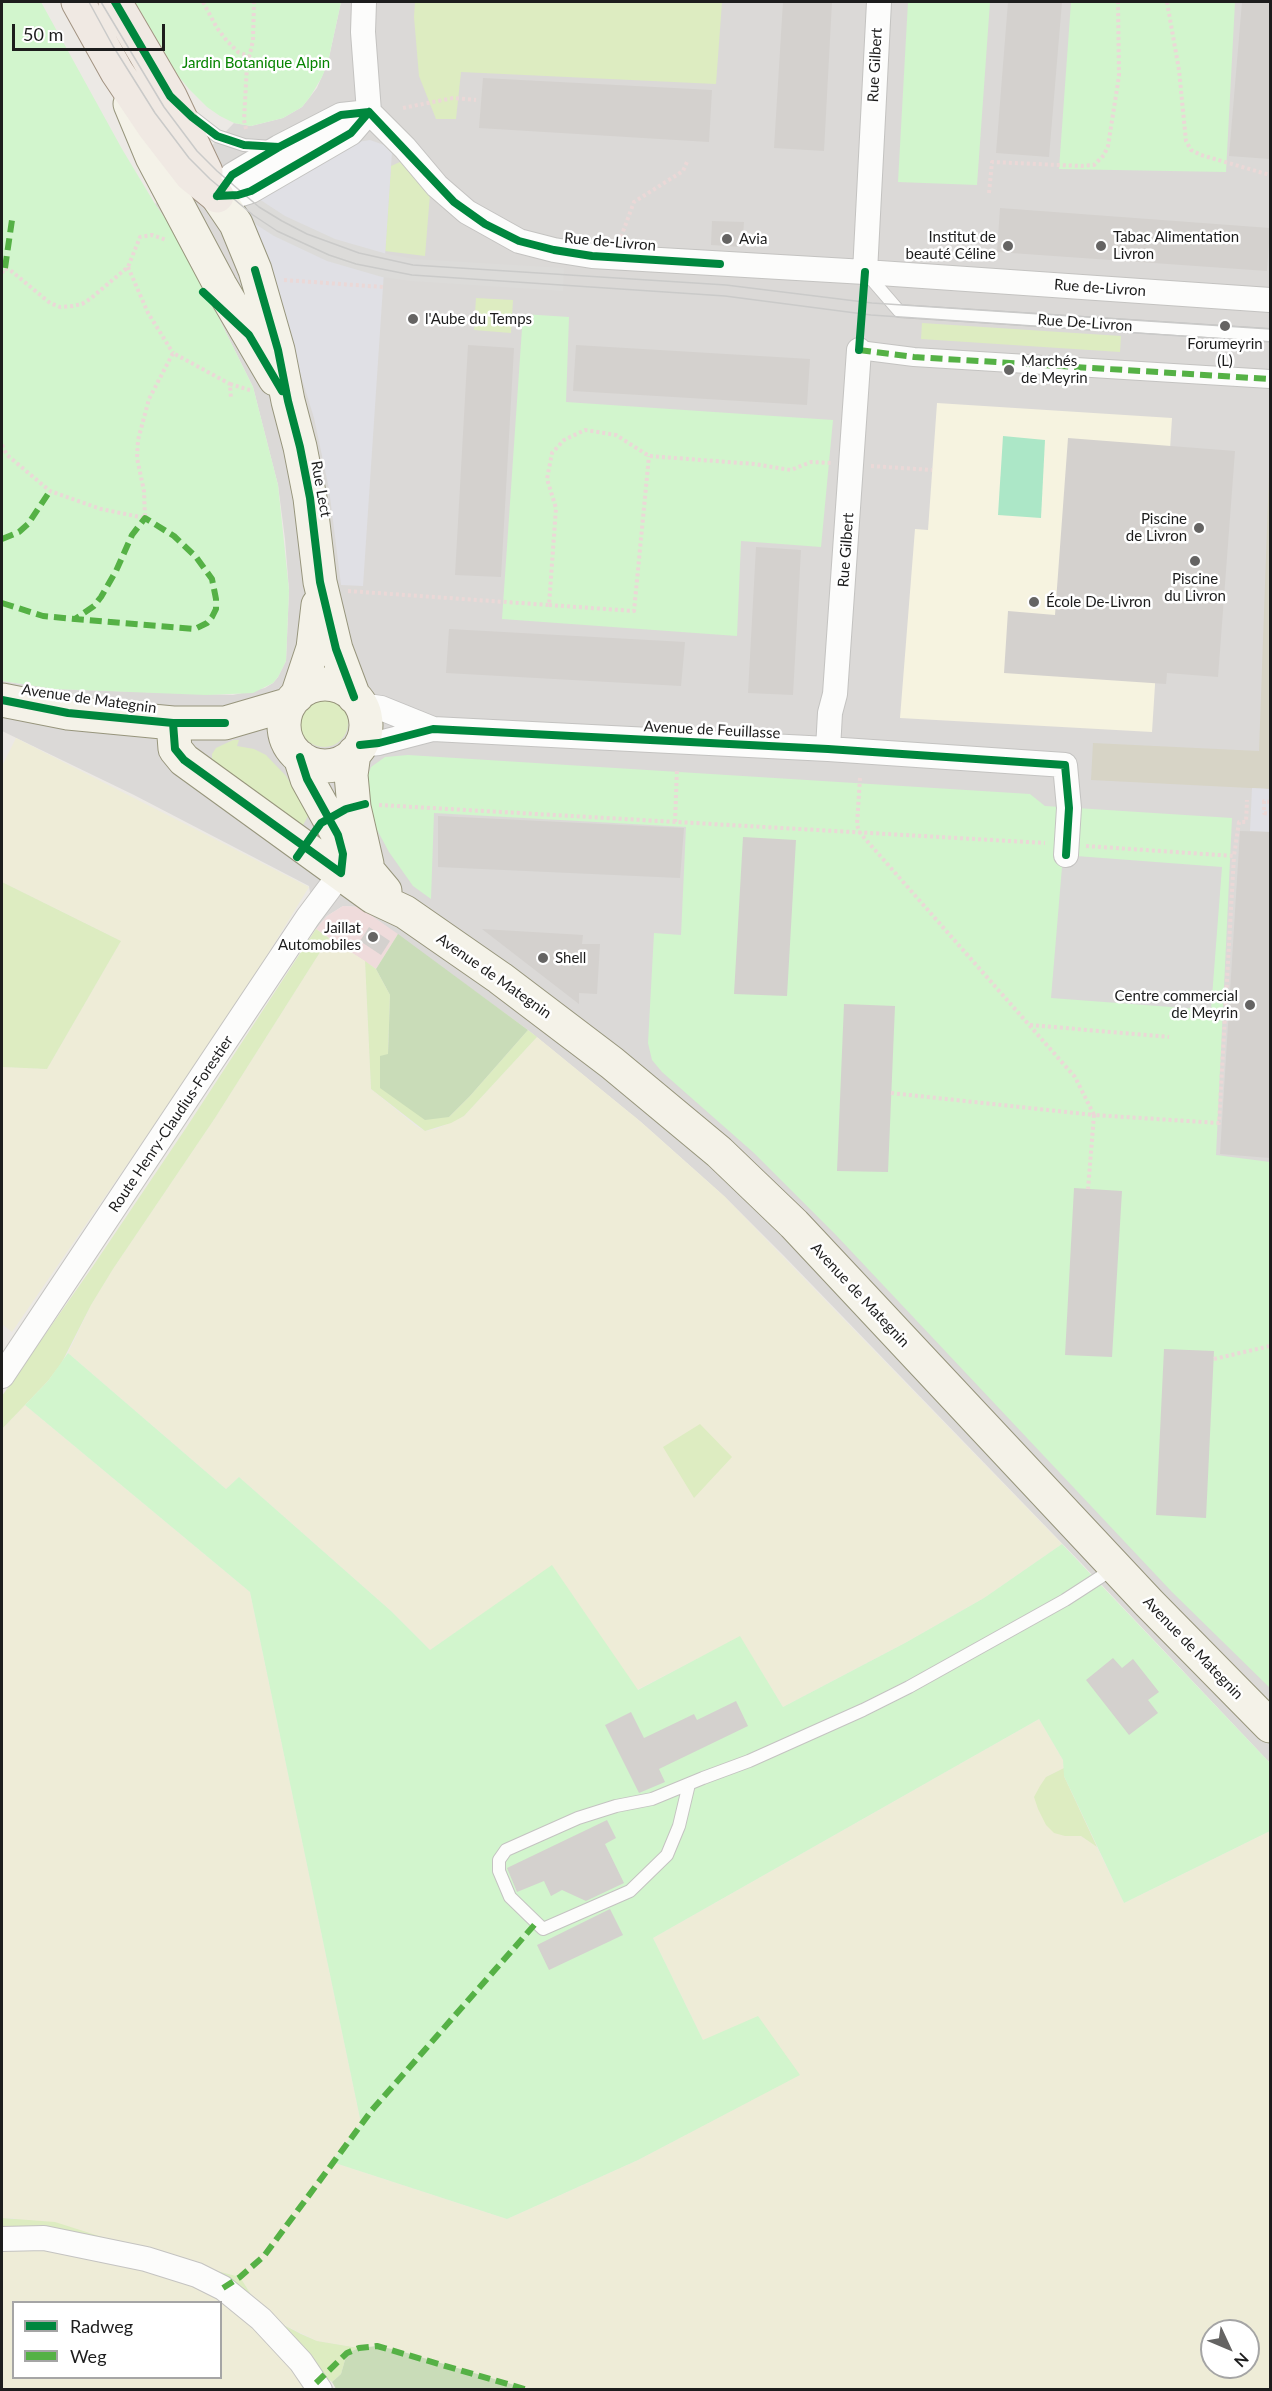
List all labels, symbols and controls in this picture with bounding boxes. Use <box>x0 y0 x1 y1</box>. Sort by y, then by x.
scale bar <box>15 12 168 50</box>
text: 50 m <box>23 23 63 45</box>
street label: Rue Gilbert <box>864 27 886 103</box>
park label: Jardin Botanique Alpin <box>182 54 330 72</box>
place label: Institut de beauté Céline <box>906 228 996 263</box>
place label: Tabac Alimentation Livron <box>1113 228 1239 263</box>
street label: Rue de-Livron <box>563 229 657 255</box>
place label: Avia <box>739 230 767 248</box>
marker: Avia <box>720 232 734 246</box>
marker: Institut de beauté Céline <box>1001 239 1015 253</box>
marker: Tabac Alimentation Livron <box>1094 239 1108 253</box>
street label: Rue de-Livron <box>1053 276 1147 300</box>
place label: l'Aube du Temps <box>425 310 532 328</box>
street label: Rue De-Livron <box>1037 311 1133 335</box>
marker: l'Aube du Temps <box>406 312 420 326</box>
marker: Forumeyrin (L) <box>1218 319 1232 333</box>
place label: Forumeyrin (L) <box>1187 335 1263 370</box>
place label: Marchés de Meyrin <box>1021 352 1088 387</box>
marker: Marchés de Meyrin <box>1002 363 1016 377</box>
street label: Rue Lect <box>307 459 335 519</box>
place label: Piscine de Livron <box>1126 510 1187 545</box>
street label: Rue Gilbert <box>834 512 858 588</box>
marker: Piscine de Livron <box>1192 521 1206 535</box>
marker: Piscine du Livron <box>1188 554 1202 568</box>
place label: Piscine du Livron <box>1164 570 1226 605</box>
place label: École De-Livron <box>1046 593 1151 611</box>
marker: École De-Livron <box>1027 595 1041 609</box>
street label: Avenue de Mategnin <box>20 681 158 717</box>
street label: Avenue de Feuillasse <box>643 717 781 743</box>
place label: Jaillat Automobiles <box>278 919 361 954</box>
marker: Jaillat Automobiles <box>366 930 380 944</box>
street label: Avenue de Mategnin <box>433 930 555 1022</box>
place label: Shell <box>555 949 586 967</box>
marker: Shell <box>536 951 550 965</box>
place label: Centre commercial de Meyrin <box>1115 987 1238 1022</box>
marker: Centre commercial de Meyrin <box>1243 998 1257 1012</box>
street label: Route Henry-Claudius-Forestier <box>105 1032 237 1216</box>
street label: Avenue de Mategnin <box>807 1239 913 1351</box>
street label: Avenue de Mategnin <box>1139 1593 1247 1703</box>
legend <box>12 2301 222 2379</box>
text: Radweg <box>70 2315 133 2337</box>
north arrow <box>1200 2319 1260 2379</box>
text: Weg <box>70 2345 107 2367</box>
text: N <box>1231 2349 1253 2371</box>

